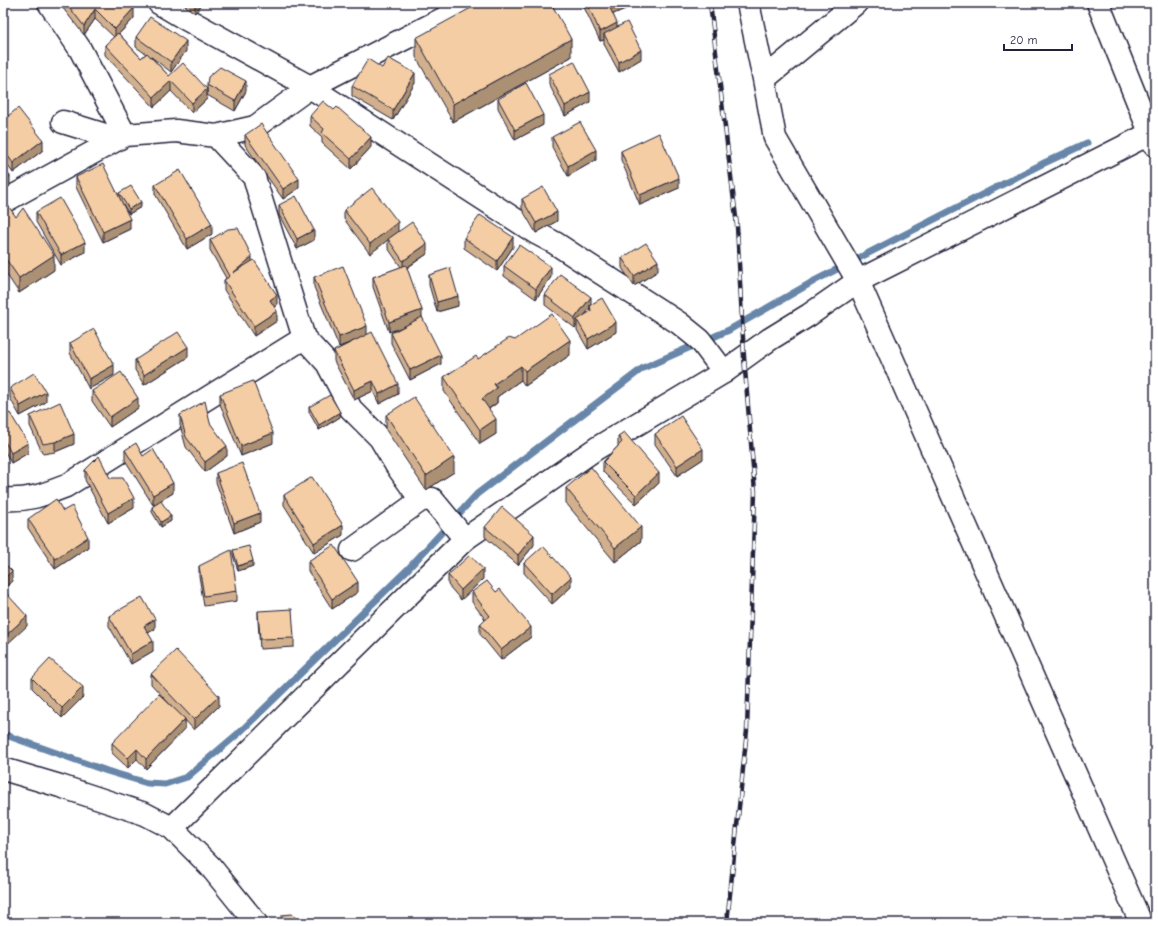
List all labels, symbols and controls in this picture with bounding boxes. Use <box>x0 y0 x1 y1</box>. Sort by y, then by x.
scale bar <box>1004 26 1072 52</box>
text: 20 m <box>1010 33 1038 47</box>

